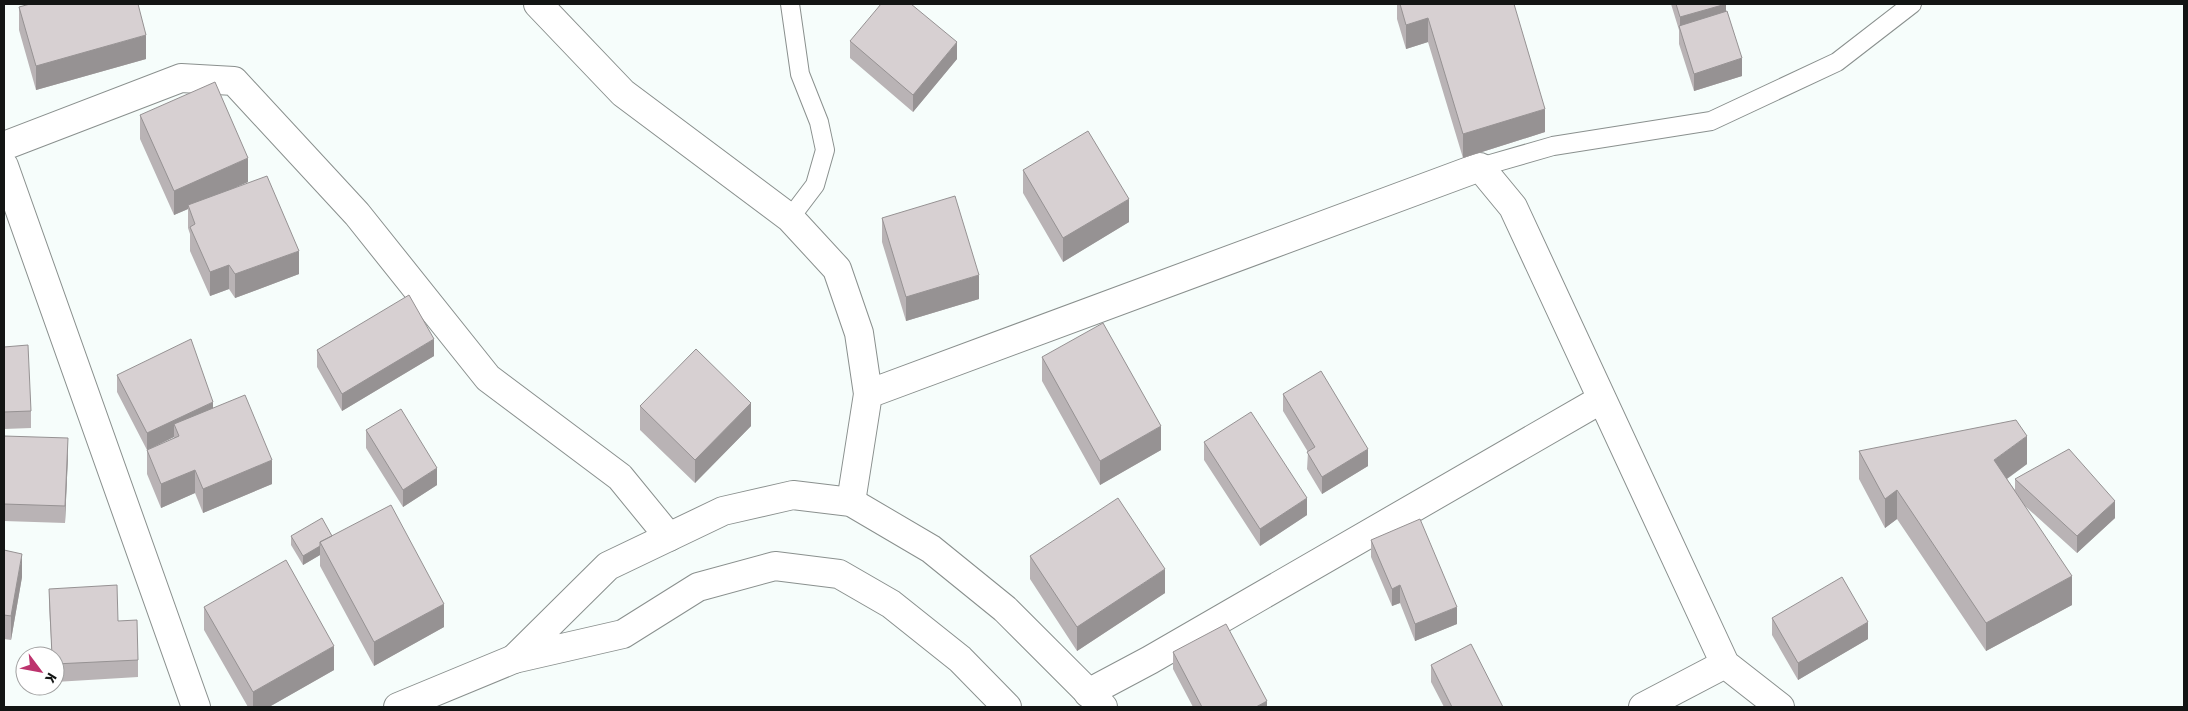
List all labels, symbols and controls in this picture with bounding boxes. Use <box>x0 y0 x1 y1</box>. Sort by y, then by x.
north arrow <box>15 646 65 696</box>
text: K <box>41 670 60 686</box>

